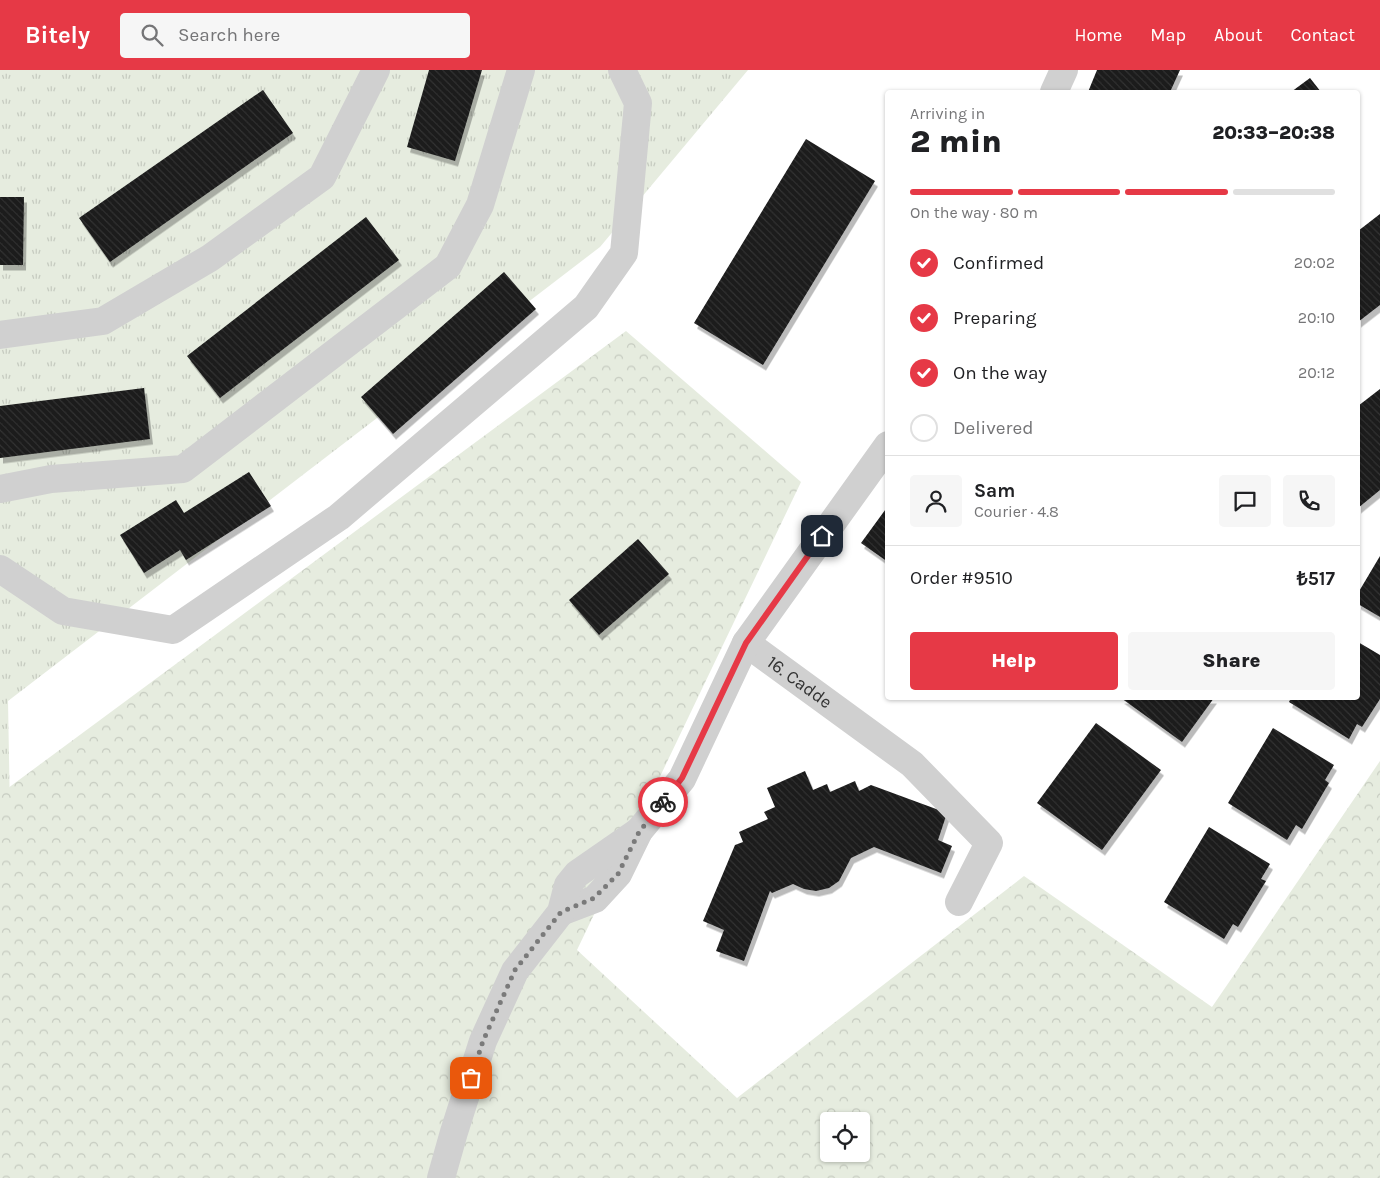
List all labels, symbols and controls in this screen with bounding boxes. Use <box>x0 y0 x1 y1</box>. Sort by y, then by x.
search box <box>120 13 470 58</box>
text: Bitely <box>25 21 90 49</box>
icon: search <box>138 21 166 49</box>
text: Search here <box>178 24 280 46</box>
text: Home <box>1074 24 1122 46</box>
text: Map <box>1150 24 1186 46</box>
text: About <box>1214 24 1263 46</box>
text: Contact <box>1291 24 1355 46</box>
text: Arriving in <box>910 104 985 123</box>
text: 20:33–20:38 <box>1212 122 1335 144</box>
text: 2 min <box>910 123 1002 160</box>
text: On the way · 80 m <box>910 203 1038 222</box>
icon: check <box>910 249 938 277</box>
text: Confirmed <box>953 252 1044 274</box>
text: 20:02 <box>1294 253 1335 272</box>
icon: check <box>910 304 938 332</box>
text: Preparing <box>953 307 1036 329</box>
text: 20:10 <box>1298 308 1335 327</box>
icon: check <box>910 359 938 387</box>
text: On the way <box>953 362 1047 384</box>
text: 20:12 <box>1298 363 1335 382</box>
text: Delivered <box>953 417 1033 439</box>
button: person <box>910 475 962 527</box>
button: chat <box>1219 475 1271 527</box>
button: phone <box>1283 475 1335 527</box>
text: Sam <box>974 480 1015 502</box>
text: Courier · 4.8 <box>974 502 1059 521</box>
pin <box>801 515 843 557</box>
icon: home <box>808 522 836 550</box>
text: Order #9510 <box>910 567 1013 589</box>
text: ₺517 <box>1297 568 1335 590</box>
button: Help <box>910 632 1118 690</box>
button: Share <box>1128 632 1335 690</box>
street label: 16. Cadde <box>763 651 837 713</box>
courier <box>638 777 688 827</box>
icon: bike <box>649 788 677 816</box>
pin <box>450 1057 492 1099</box>
icon: bag <box>457 1064 485 1092</box>
map controls <box>820 1112 870 1162</box>
button: locate <box>820 1112 870 1162</box>

